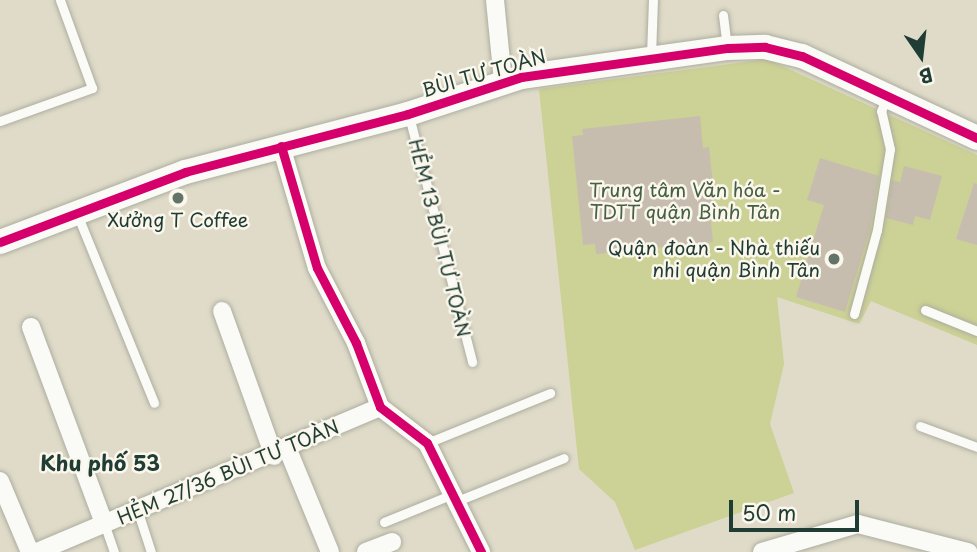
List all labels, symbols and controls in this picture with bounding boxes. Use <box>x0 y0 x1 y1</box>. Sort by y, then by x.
north arrow <box>886 21 956 91</box>
street label: BÙI TƯ TOÀN <box>419 44 549 102</box>
text: B <box>916 61 936 92</box>
street label: HẺM 13 BÙI TƯ TOÀN <box>404 135 476 341</box>
park label: Trung tâm Văn hóa - TDTT quận Bình Tân <box>589 179 781 223</box>
marker: Xưởng T Coffee <box>170 190 186 206</box>
place label: Xưởng T Coffee <box>107 209 249 231</box>
place label: Quận đoàn - Nhà thiếu nhi quận Bình Tân <box>609 237 820 281</box>
marker: Quận đoàn - Nhà thiếu nhi quận Bình Tân <box>826 251 842 267</box>
street label: HẺM 27/36 BÙI TƯ TOÀN <box>112 414 344 530</box>
district label: Khu phố 53 <box>40 449 160 475</box>
scale bar <box>732 486 862 530</box>
text: 50 m <box>742 496 796 528</box>

